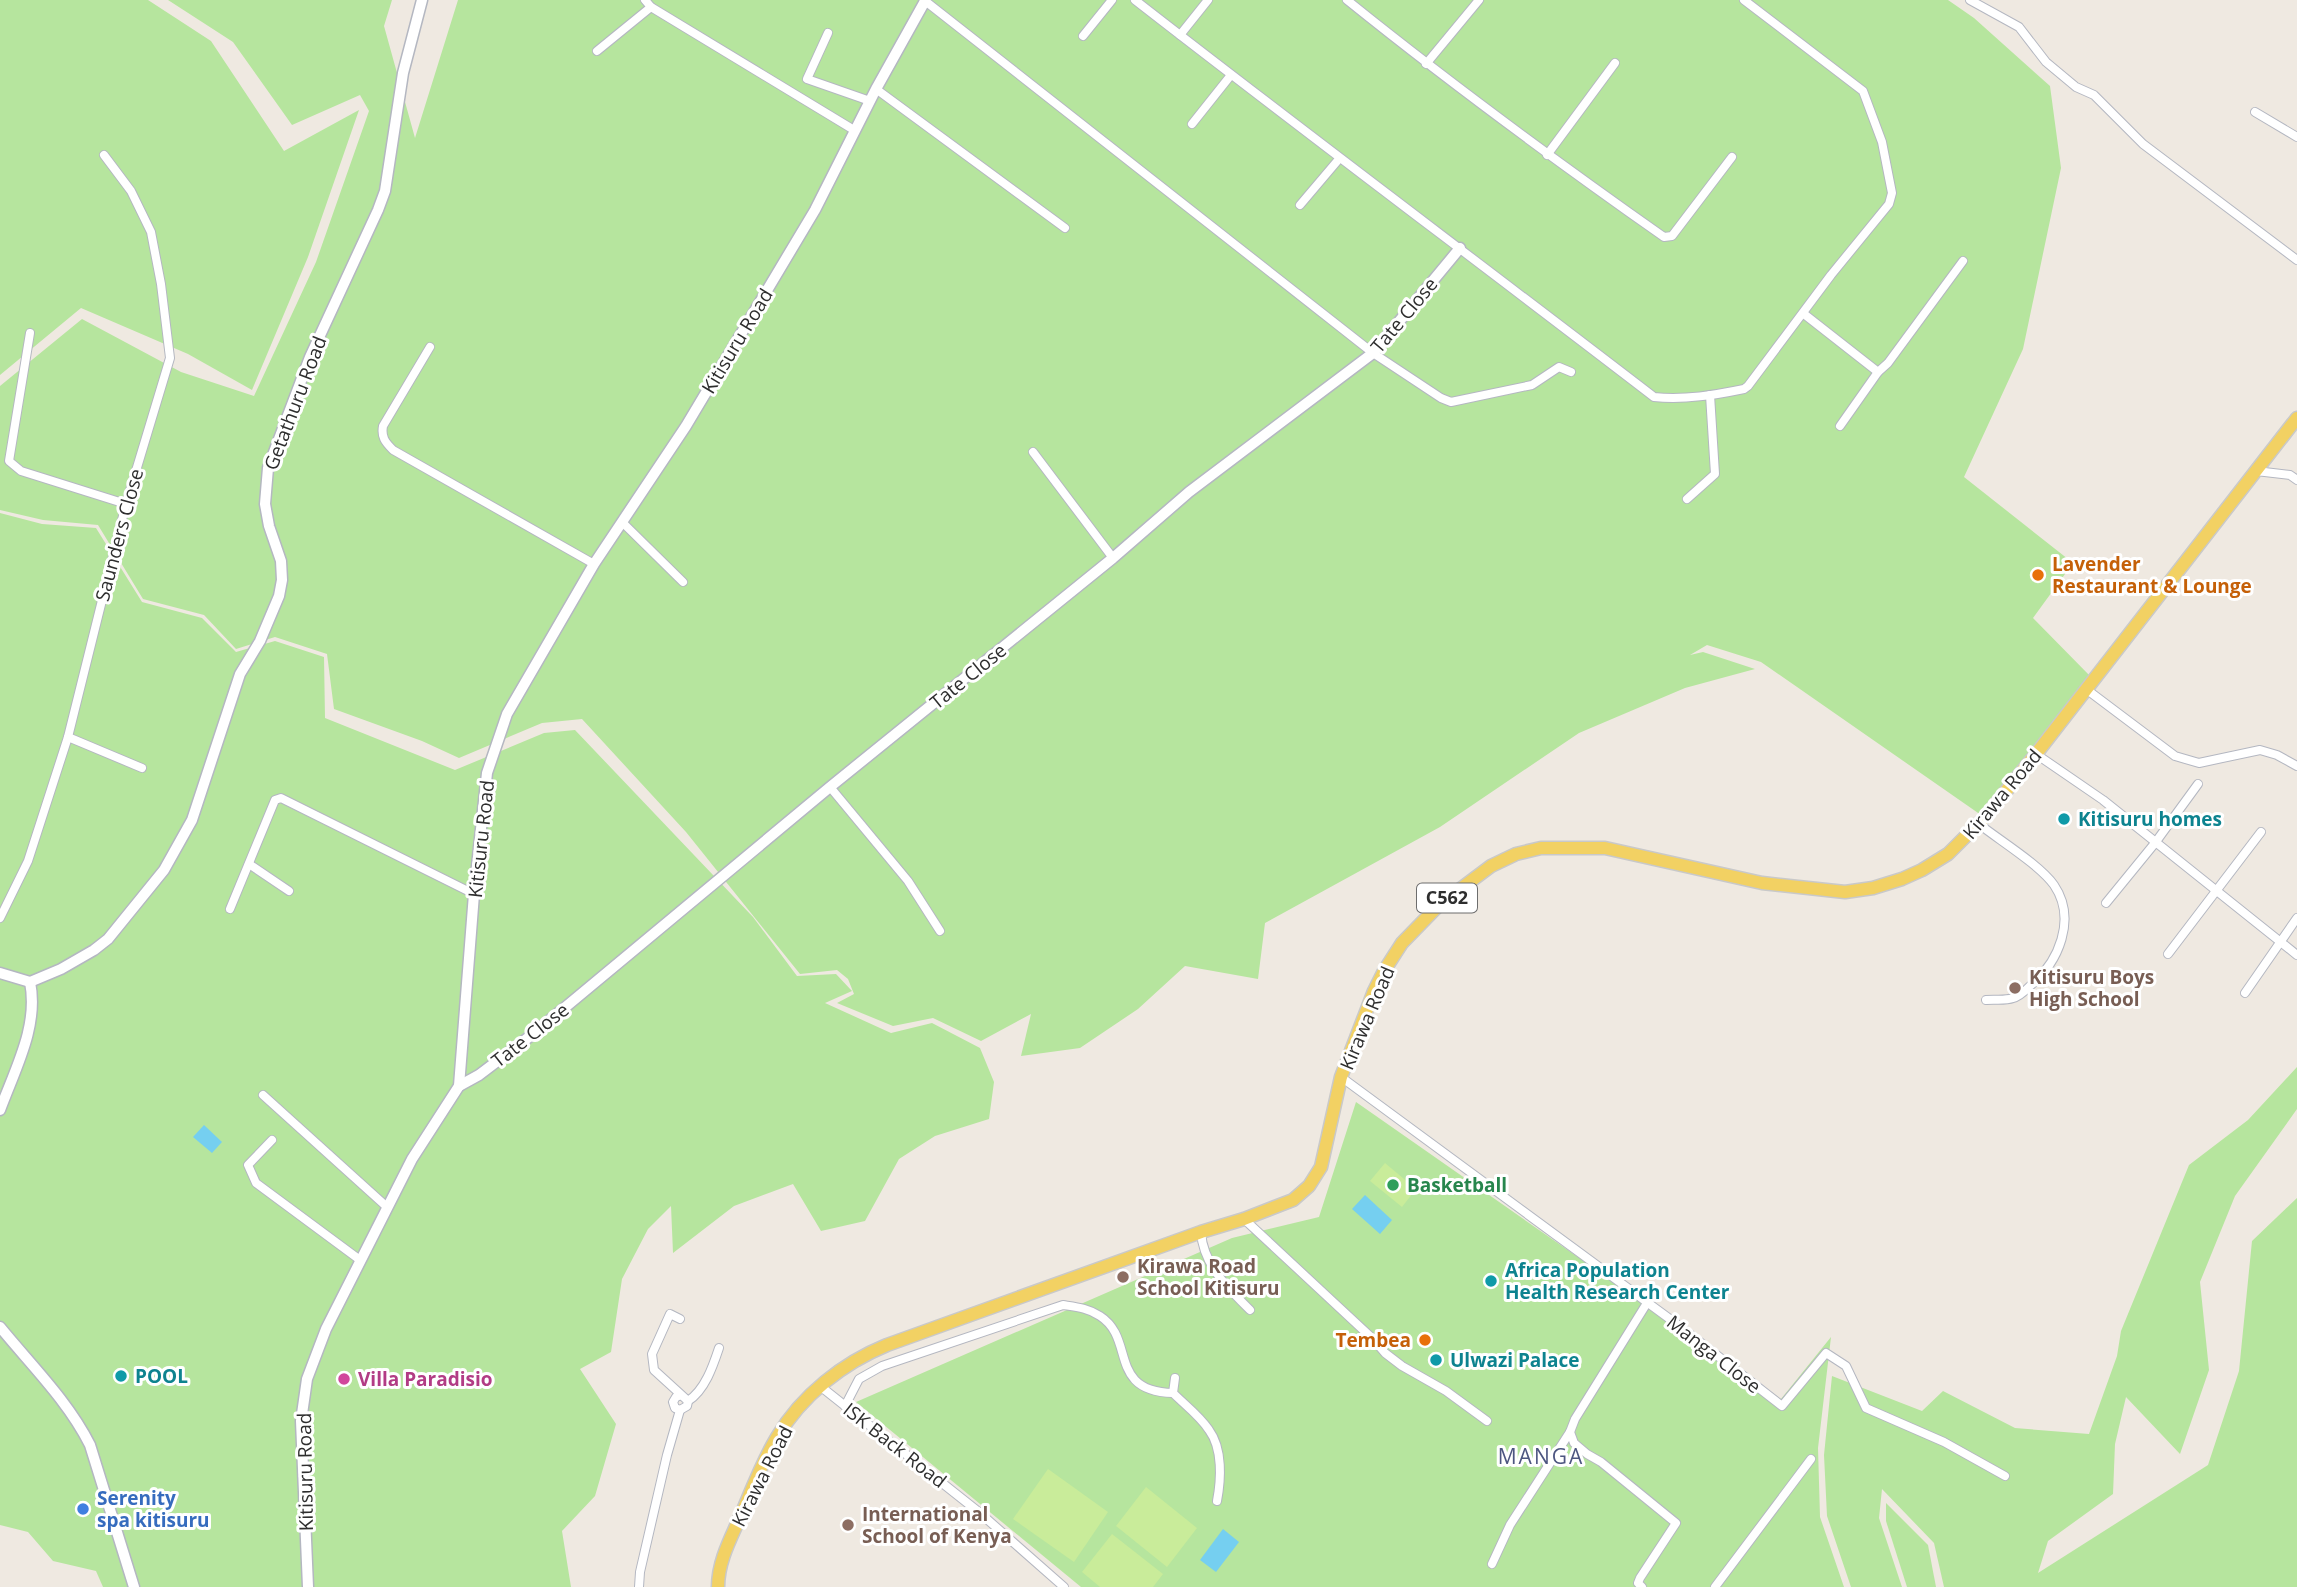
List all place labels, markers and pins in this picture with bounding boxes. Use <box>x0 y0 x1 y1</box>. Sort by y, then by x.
place label: Lavender Restaurant & Lounge <box>2052 551 2252 599</box>
marker: Lavender Restaurant & Lounge <box>2030 567 2046 583</box>
place label: Kitisuru homes <box>2078 806 2222 832</box>
marker: Kitisuru homes <box>2056 811 2072 827</box>
place label: Kitisuru Boys High School <box>2029 964 2154 1012</box>
marker: Kitisuru Boys High School <box>2007 980 2023 996</box>
place label: Basketball <box>1407 1172 1507 1198</box>
marker: Basketball <box>1385 1177 1401 1193</box>
place label: Kirawa Road School Kitisuru <box>1137 1253 1280 1301</box>
place label: Africa Population Health Research Center <box>1505 1257 1730 1305</box>
marker: Kirawa Road School Kitisuru <box>1115 1269 1131 1285</box>
marker: Africa Population Health Research Center <box>1483 1273 1499 1289</box>
place label: Tembea <box>1335 1327 1411 1353</box>
marker: Tembea <box>1417 1332 1433 1348</box>
place label: Ulwazi Palace <box>1450 1347 1580 1373</box>
marker: Ulwazi Palace <box>1428 1352 1444 1368</box>
place label: POOL <box>135 1363 188 1389</box>
place label: Villa Paradisio <box>358 1366 493 1392</box>
marker: POOL <box>113 1368 129 1384</box>
marker: Villa Paradisio <box>336 1371 352 1387</box>
place label: Serenity spa kitisuru <box>97 1485 210 1533</box>
marker: Serenity spa kitisuru <box>75 1501 91 1517</box>
place label: International School of Kenya <box>862 1501 1012 1549</box>
marker: International School of Kenya <box>840 1517 856 1533</box>

